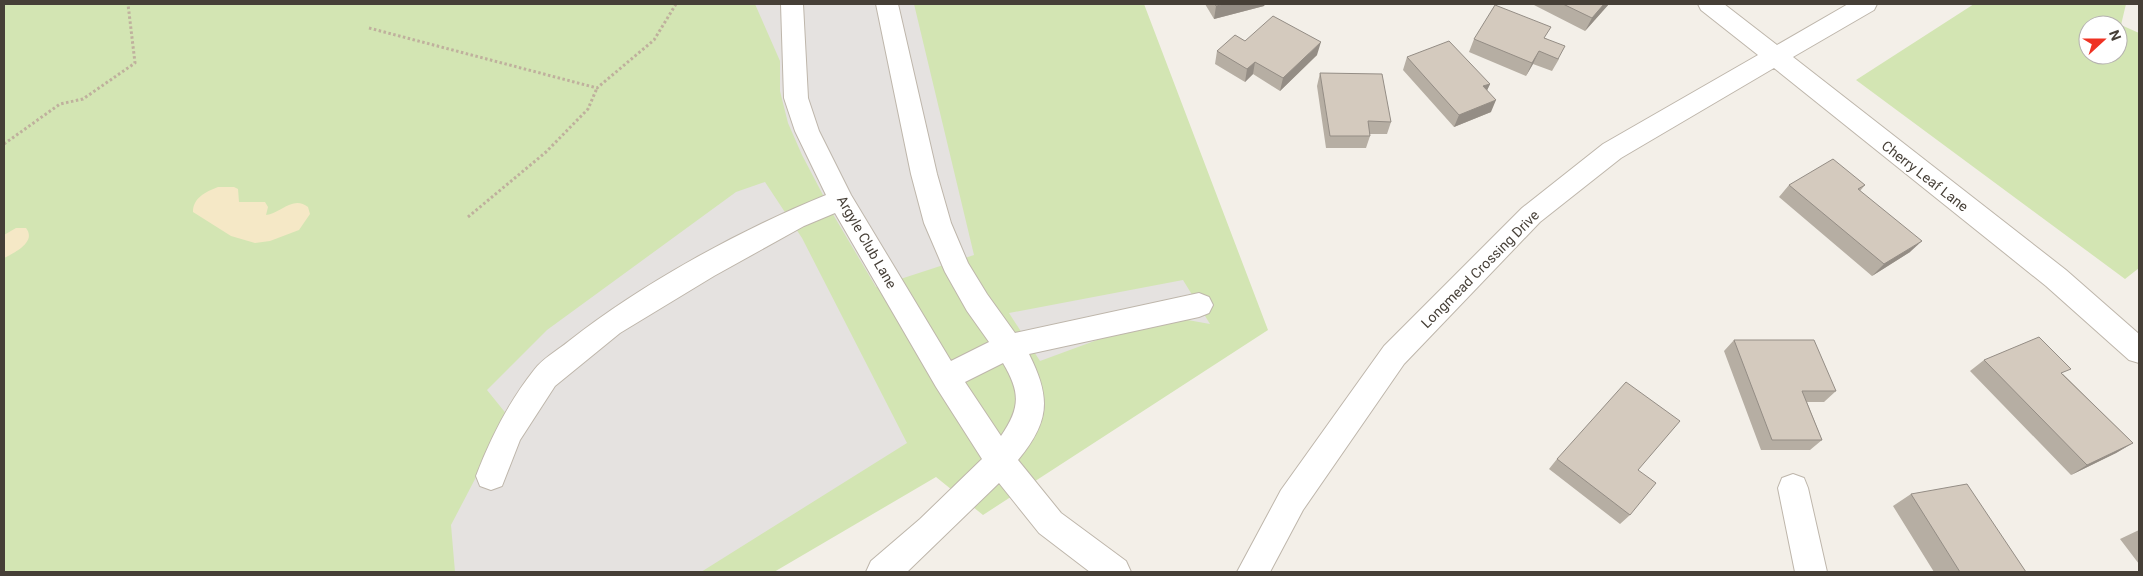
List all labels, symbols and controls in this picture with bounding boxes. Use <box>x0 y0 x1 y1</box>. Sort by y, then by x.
north arrow <box>2078 15 2128 65</box>
text: N <box>2106 28 2124 43</box>
street label: Cherry Leaf Lane <box>1879 137 1971 215</box>
street label: Argyle Club Lane <box>834 193 900 291</box>
street label: Longmead Crossing Drive <box>1418 207 1542 331</box>

